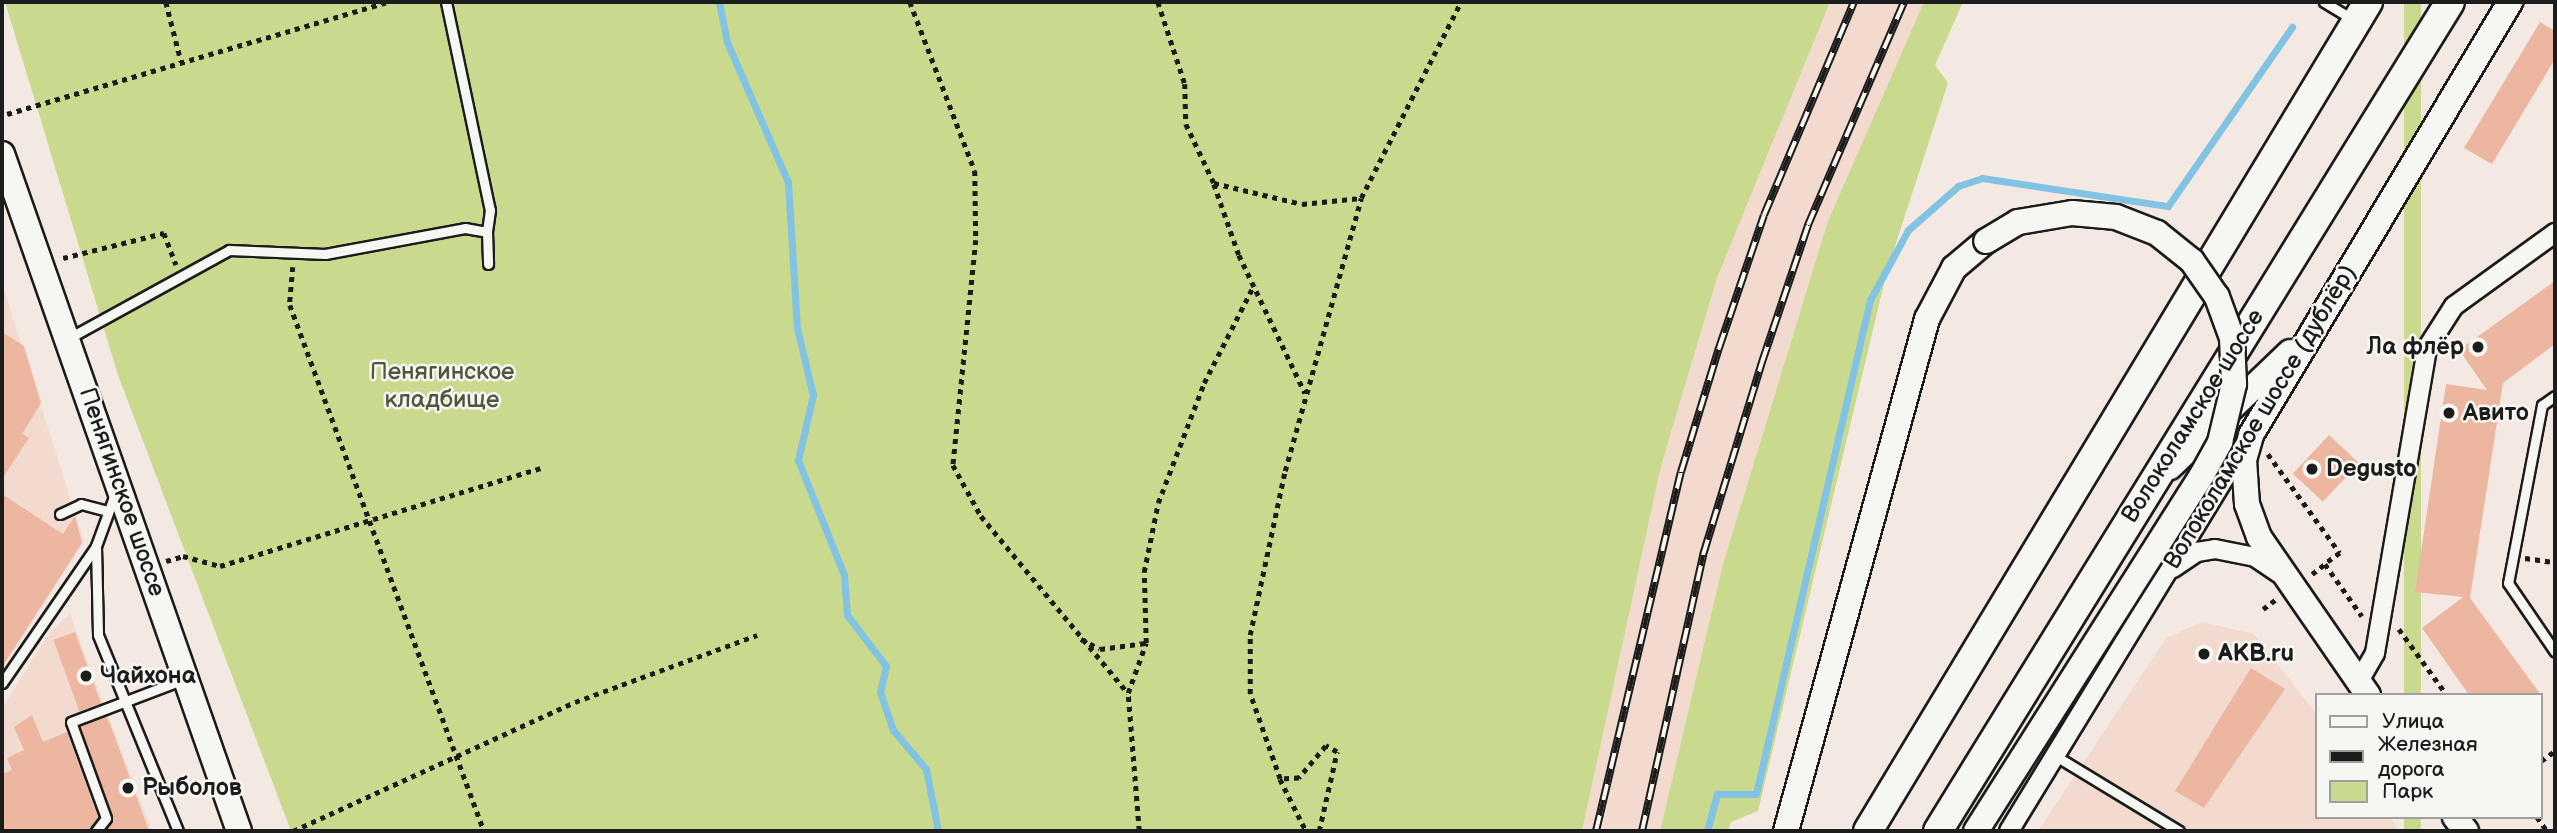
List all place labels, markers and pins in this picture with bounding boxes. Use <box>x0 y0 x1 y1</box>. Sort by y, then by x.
place label: Ла флёр <box>2367 333 2464 361</box>
marker: Ла флёр <box>2470 339 2486 355</box>
place label: Авито <box>2463 399 2529 427</box>
marker: Авито <box>2441 405 2457 421</box>
place label: Degusto <box>2326 455 2417 483</box>
marker: Degusto <box>2304 461 2320 477</box>
place label: AKB.ru <box>2218 640 2294 668</box>
marker: AKB.ru <box>2196 646 2212 662</box>
place label: Чайхона <box>100 662 196 690</box>
marker: Чайхона <box>78 668 94 684</box>
place label: Рыболов <box>142 774 242 802</box>
marker: Рыболов <box>120 780 136 796</box>

